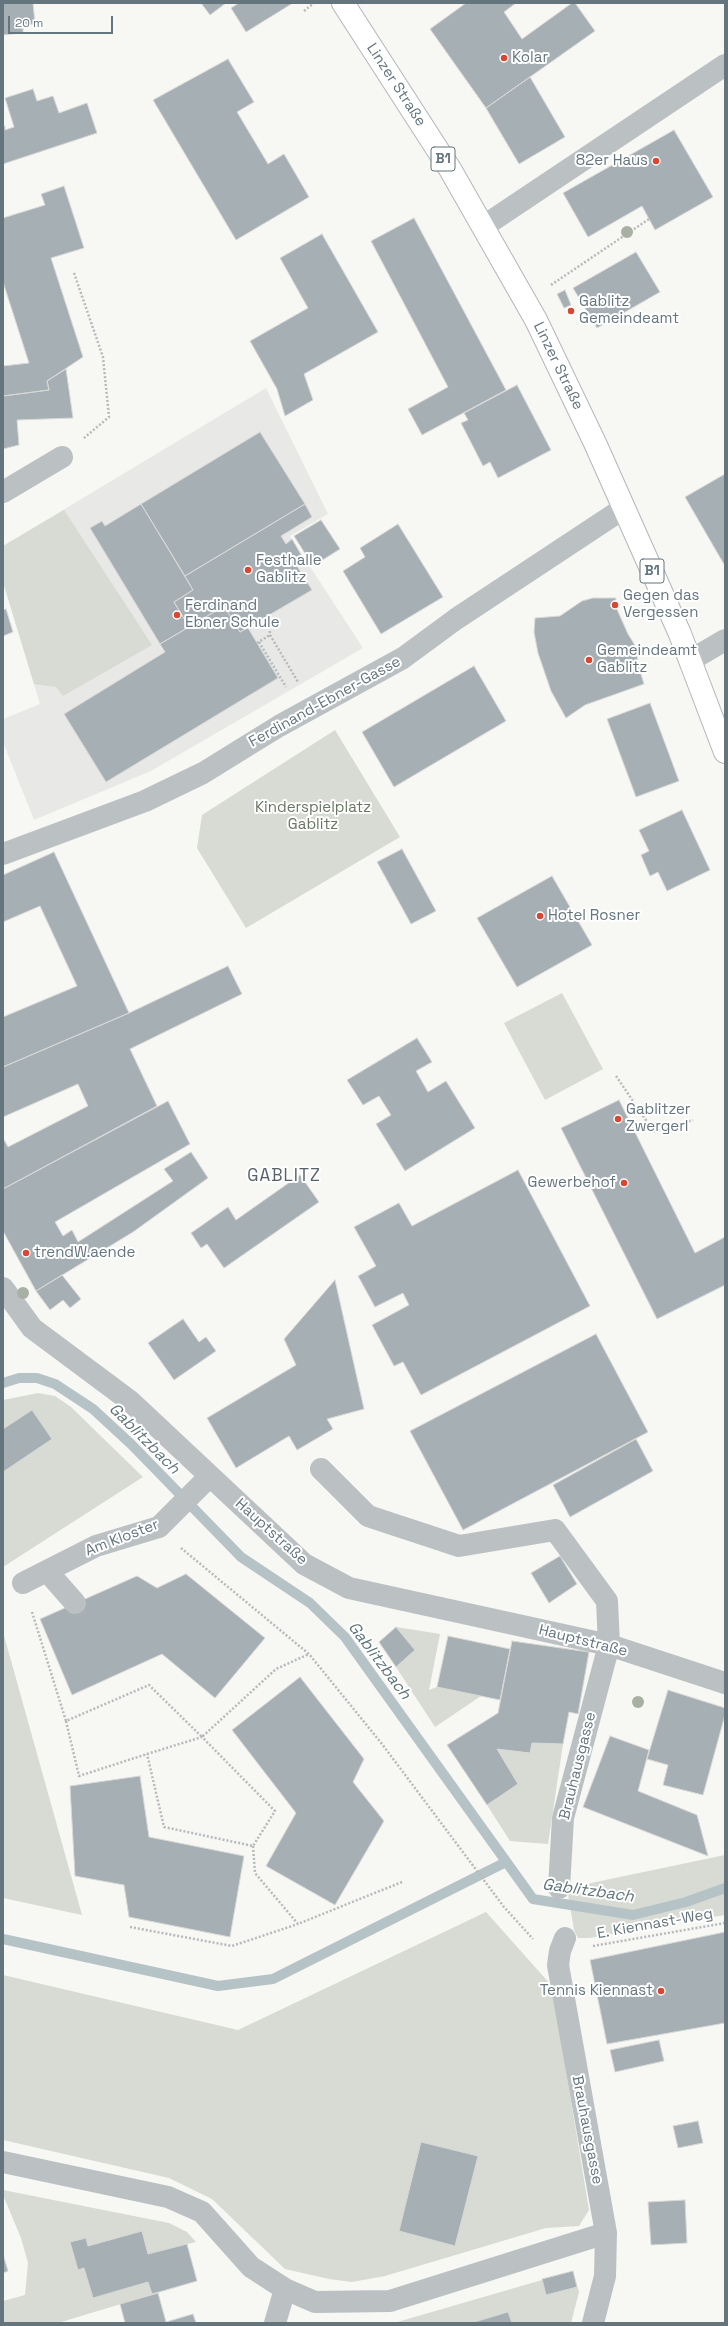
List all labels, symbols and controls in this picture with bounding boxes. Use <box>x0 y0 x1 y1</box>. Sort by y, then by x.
scale bar <box>10 8 115 34</box>
text: 20 m <box>15 15 43 31</box>
street label: Linzer Straße <box>362 40 430 130</box>
place label: Kolar <box>512 49 548 67</box>
marker: Kolar <box>499 53 509 63</box>
road number: B1 <box>431 147 455 171</box>
place label: 82er Haus <box>576 152 648 170</box>
marker: 82er Haus <box>651 156 661 166</box>
place label: Gablitz Gemeindeamt <box>579 293 679 328</box>
marker: Gablitz Gemeindeamt <box>566 306 576 316</box>
street label: Linzer Straße <box>529 319 587 413</box>
place label: Festhalle Gablitz <box>256 552 322 587</box>
road number: B1 <box>640 559 664 583</box>
marker: Festhalle Gablitz <box>243 565 253 575</box>
place label: Gegen das Vergessen <box>623 587 699 622</box>
place label: Ferdinand Ebner Schule <box>185 597 280 632</box>
marker: Gegen das Vergessen <box>610 600 620 610</box>
marker: Ferdinand Ebner Schule <box>172 610 182 620</box>
place label: Gemeindeamt Gablitz <box>597 642 697 677</box>
street label: Ferdinand-Ebner-Gasse <box>246 653 404 751</box>
marker: Gemeindeamt Gablitz <box>584 655 594 665</box>
park label: Kinderspielplatz Gablitz <box>255 799 371 834</box>
place label: Hotel Rosner <box>548 907 640 925</box>
marker: Hotel Rosner <box>535 911 545 921</box>
place label: Gablitzer Zwergerl <box>626 1101 690 1136</box>
marker: Gablitzer Zwergerl <box>613 1114 623 1124</box>
district label: GABLITZ <box>247 1166 321 1186</box>
place label: Gewerbehof <box>528 1174 616 1192</box>
marker: Gewerbehof <box>619 1178 629 1188</box>
place label: trendW.aende <box>34 1244 135 1262</box>
marker: trendW.aende <box>21 1248 31 1258</box>
water label: Gablitzbach <box>105 1400 183 1478</box>
street label: Hauptstraße <box>231 1495 311 1569</box>
street label: Am Kloster <box>83 1516 161 1560</box>
water label: Gablitzbach <box>344 1618 414 1704</box>
street label: Hauptstraße <box>537 1621 629 1661</box>
street label: Brauhausgasse <box>556 1710 600 1822</box>
water label: Gablitzbach <box>541 1875 635 1907</box>
street label: E. Kiennast-Weg <box>596 1905 714 1943</box>
place label: Tennis Kiennast <box>540 1982 653 2000</box>
marker: Tennis Kiennast <box>656 1986 666 1996</box>
street label: Brauhausgasse <box>568 2074 606 2186</box>

